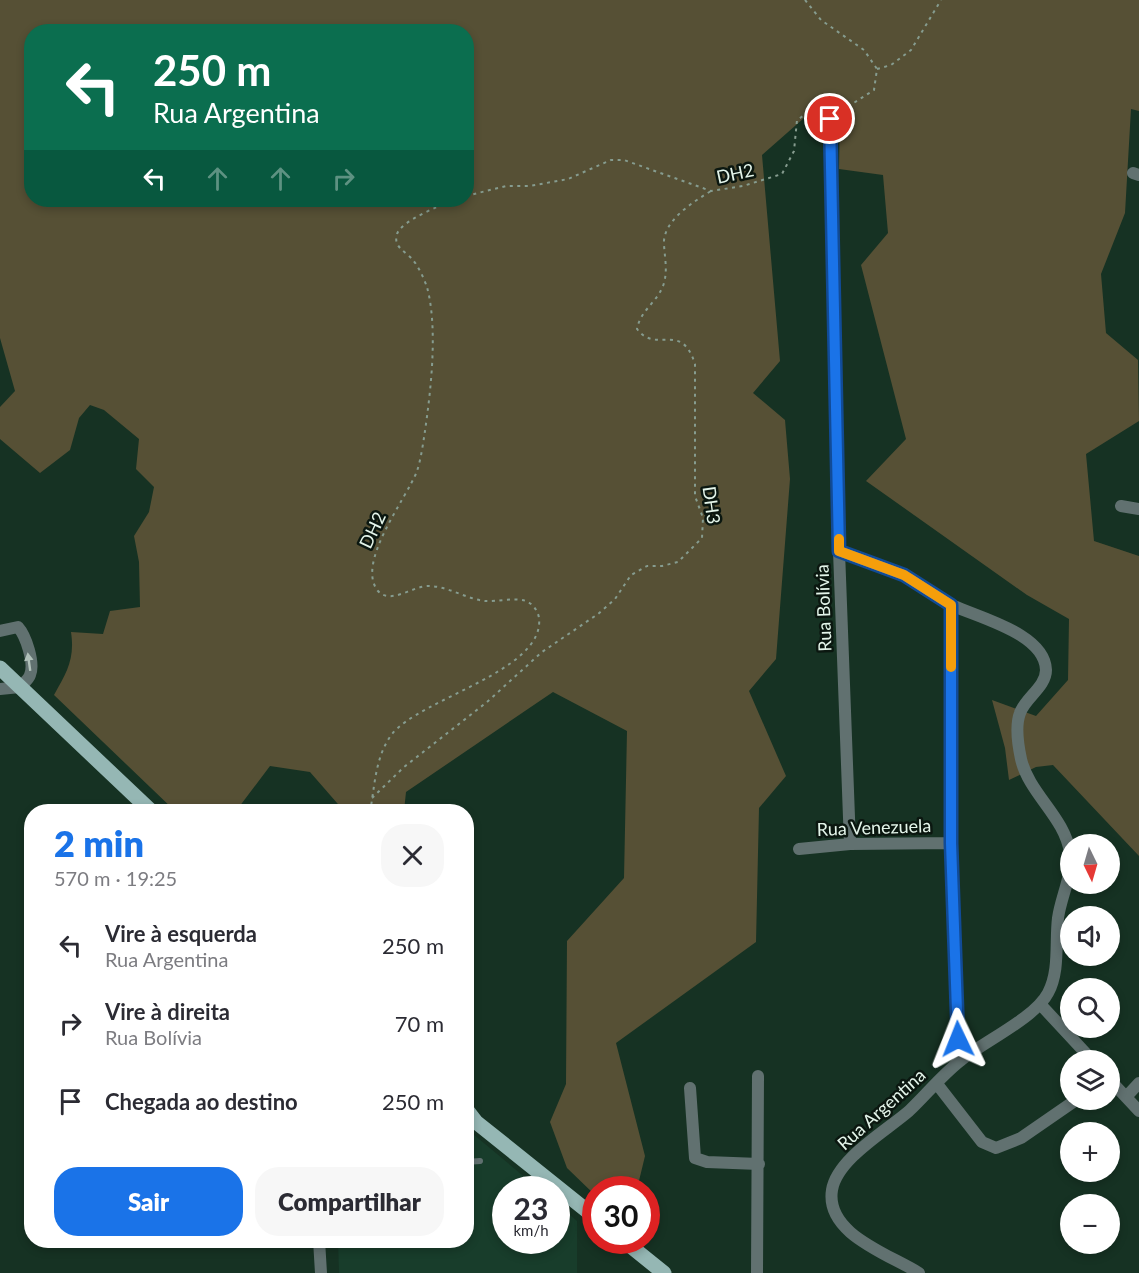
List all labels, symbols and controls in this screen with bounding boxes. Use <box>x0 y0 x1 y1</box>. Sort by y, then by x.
text: 250 m <box>153 45 271 95</box>
icon: left <box>54 48 132 126</box>
pin <box>804 93 855 144</box>
text: Rua Argentina <box>153 96 320 129</box>
icon: arrive <box>813 102 846 135</box>
street label: DH2 <box>714 158 756 188</box>
icon: left <box>138 162 171 195</box>
icon: ahead <box>201 162 234 195</box>
icon: ahead <box>264 162 297 195</box>
icon: right <box>327 162 360 195</box>
street label: DH3 <box>698 485 726 525</box>
street label: DH2 <box>354 508 390 552</box>
street label: Rua Bolívia <box>810 564 836 652</box>
one-way arrow <box>24 652 33 671</box>
street label: Rua Venezuela <box>816 814 932 840</box>
text: 2 min <box>54 821 144 865</box>
button: close <box>381 824 444 887</box>
north arrow <box>1060 834 1120 894</box>
map controls <box>1060 834 1120 1254</box>
text: 570 m · 19:25 <box>54 866 177 890</box>
button: sound <box>1060 906 1120 966</box>
text: Vire à esquerda <box>105 920 257 947</box>
icon: left <box>54 929 87 962</box>
text: 250 m <box>382 932 444 959</box>
text: Rua Argentina <box>105 947 228 971</box>
button: search <box>1060 978 1120 1038</box>
text: Vire à direita <box>105 998 230 1025</box>
icon: right <box>54 1007 87 1040</box>
position arrow <box>926 1007 990 1071</box>
text: 70 m <box>395 1010 444 1037</box>
text: Rua Bolívia <box>105 1025 202 1049</box>
button: layers <box>1060 1050 1120 1110</box>
street label: Rua Argentina <box>832 1064 930 1154</box>
icon: arrive <box>54 1085 87 1118</box>
text: Chegada ao destino <box>105 1088 298 1115</box>
text: 250 m <box>382 1088 444 1115</box>
button: + <box>1060 1122 1120 1182</box>
button: Sair <box>54 1167 243 1236</box>
button: Compartilhar <box>255 1167 444 1236</box>
speed limit sign: 30 <box>582 1176 660 1254</box>
text: 23 <box>514 1190 548 1226</box>
button: − <box>1060 1194 1120 1254</box>
text: km/h <box>513 1221 549 1239</box>

